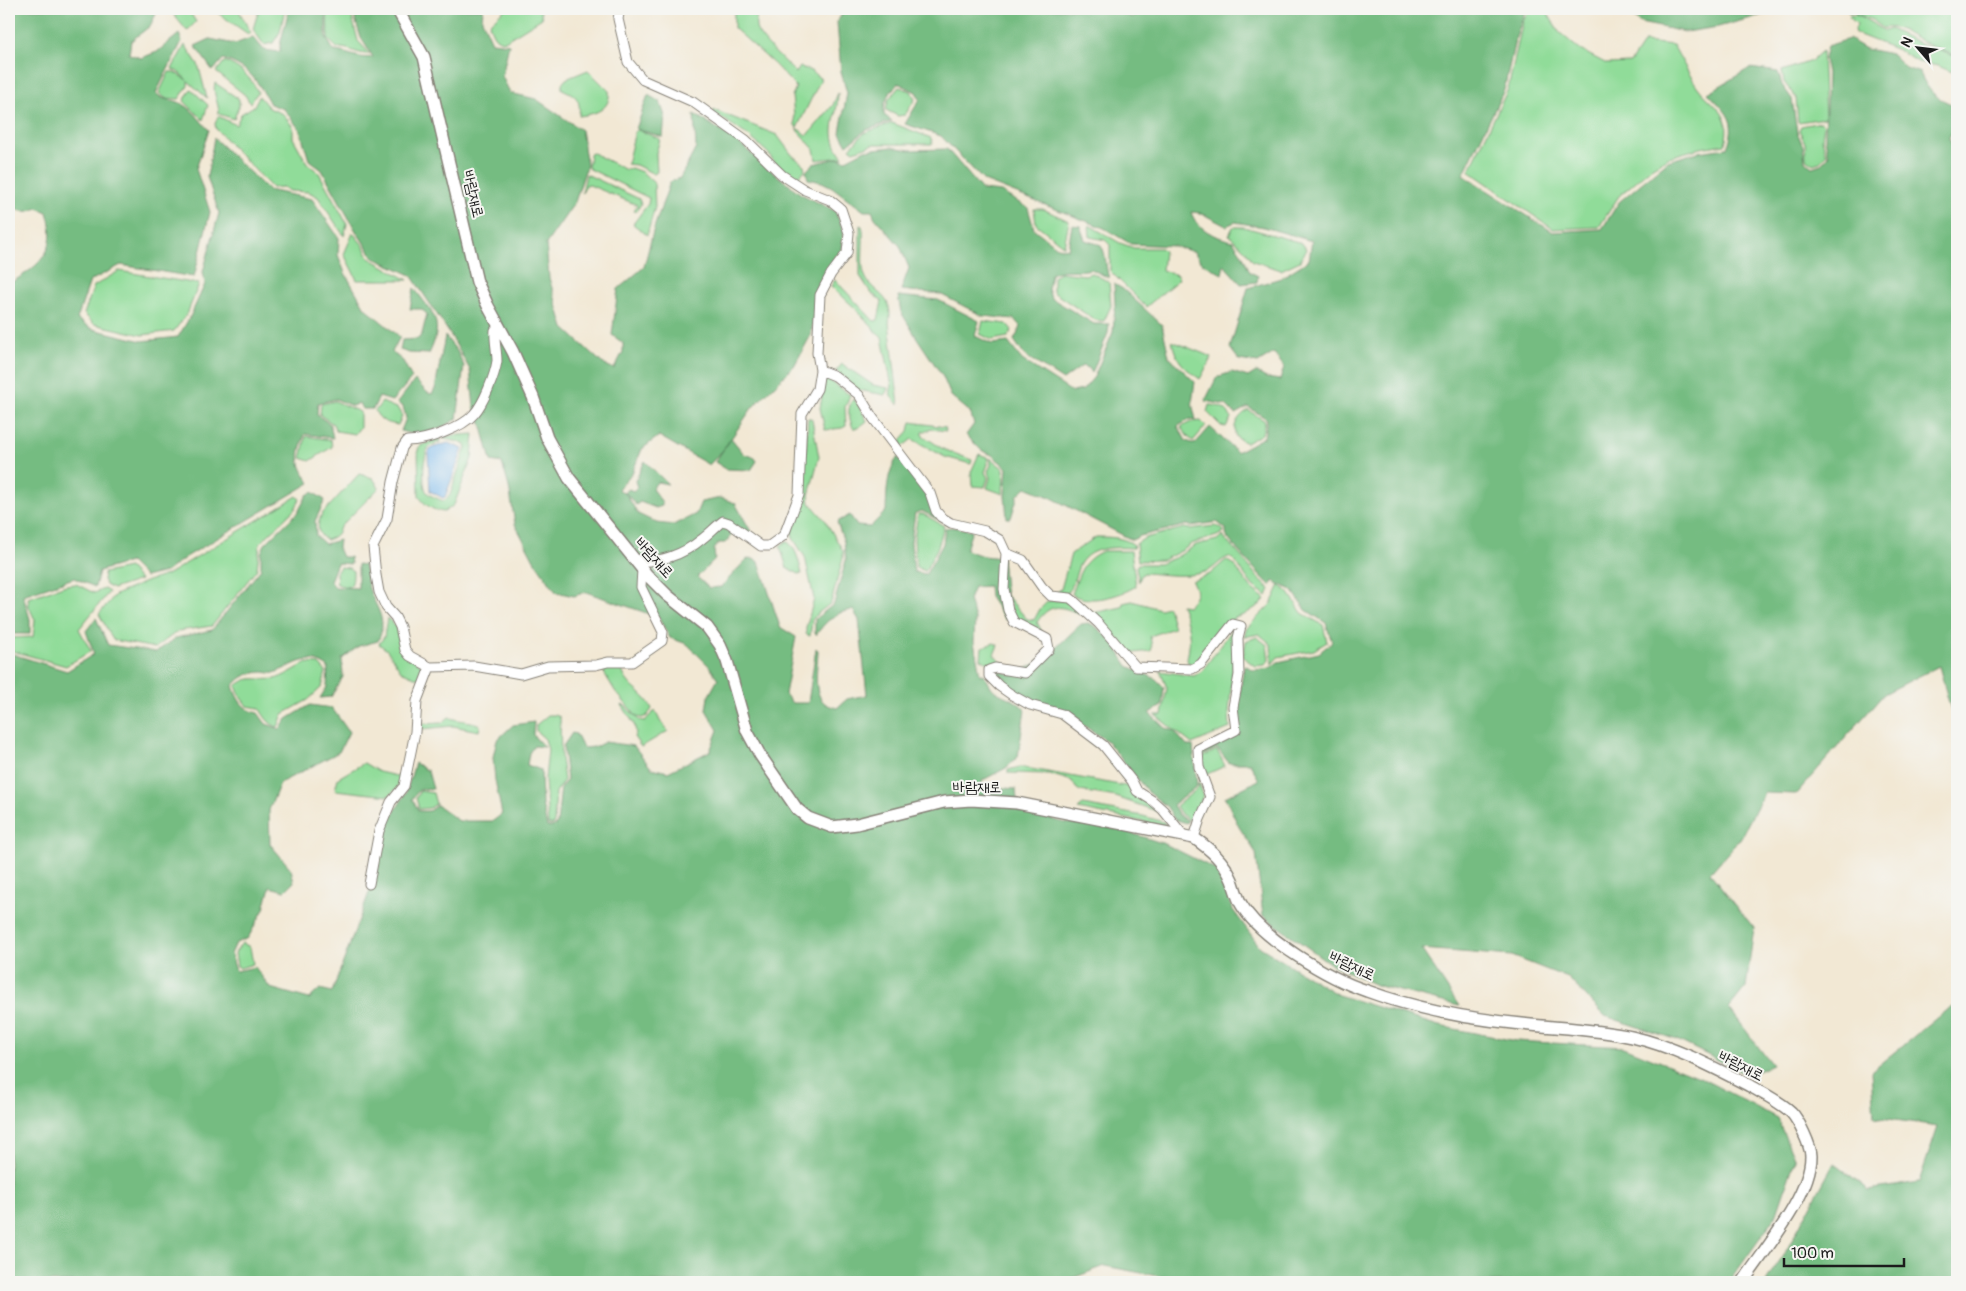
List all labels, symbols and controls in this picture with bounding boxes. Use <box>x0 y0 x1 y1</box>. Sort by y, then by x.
north arrow <box>1894 22 1944 72</box>
text: N <box>1897 34 1917 50</box>
street label: 바람재로 <box>458 168 488 220</box>
street label: 바람재로 <box>631 534 677 582</box>
street label: 바람재로 <box>953 778 1001 797</box>
street label: 바람재로 <box>1326 947 1378 985</box>
street label: 바람재로 <box>1715 1047 1767 1085</box>
scale bar <box>1784 1236 1904 1268</box>
text: 100 m <box>1791 1244 1834 1263</box>

